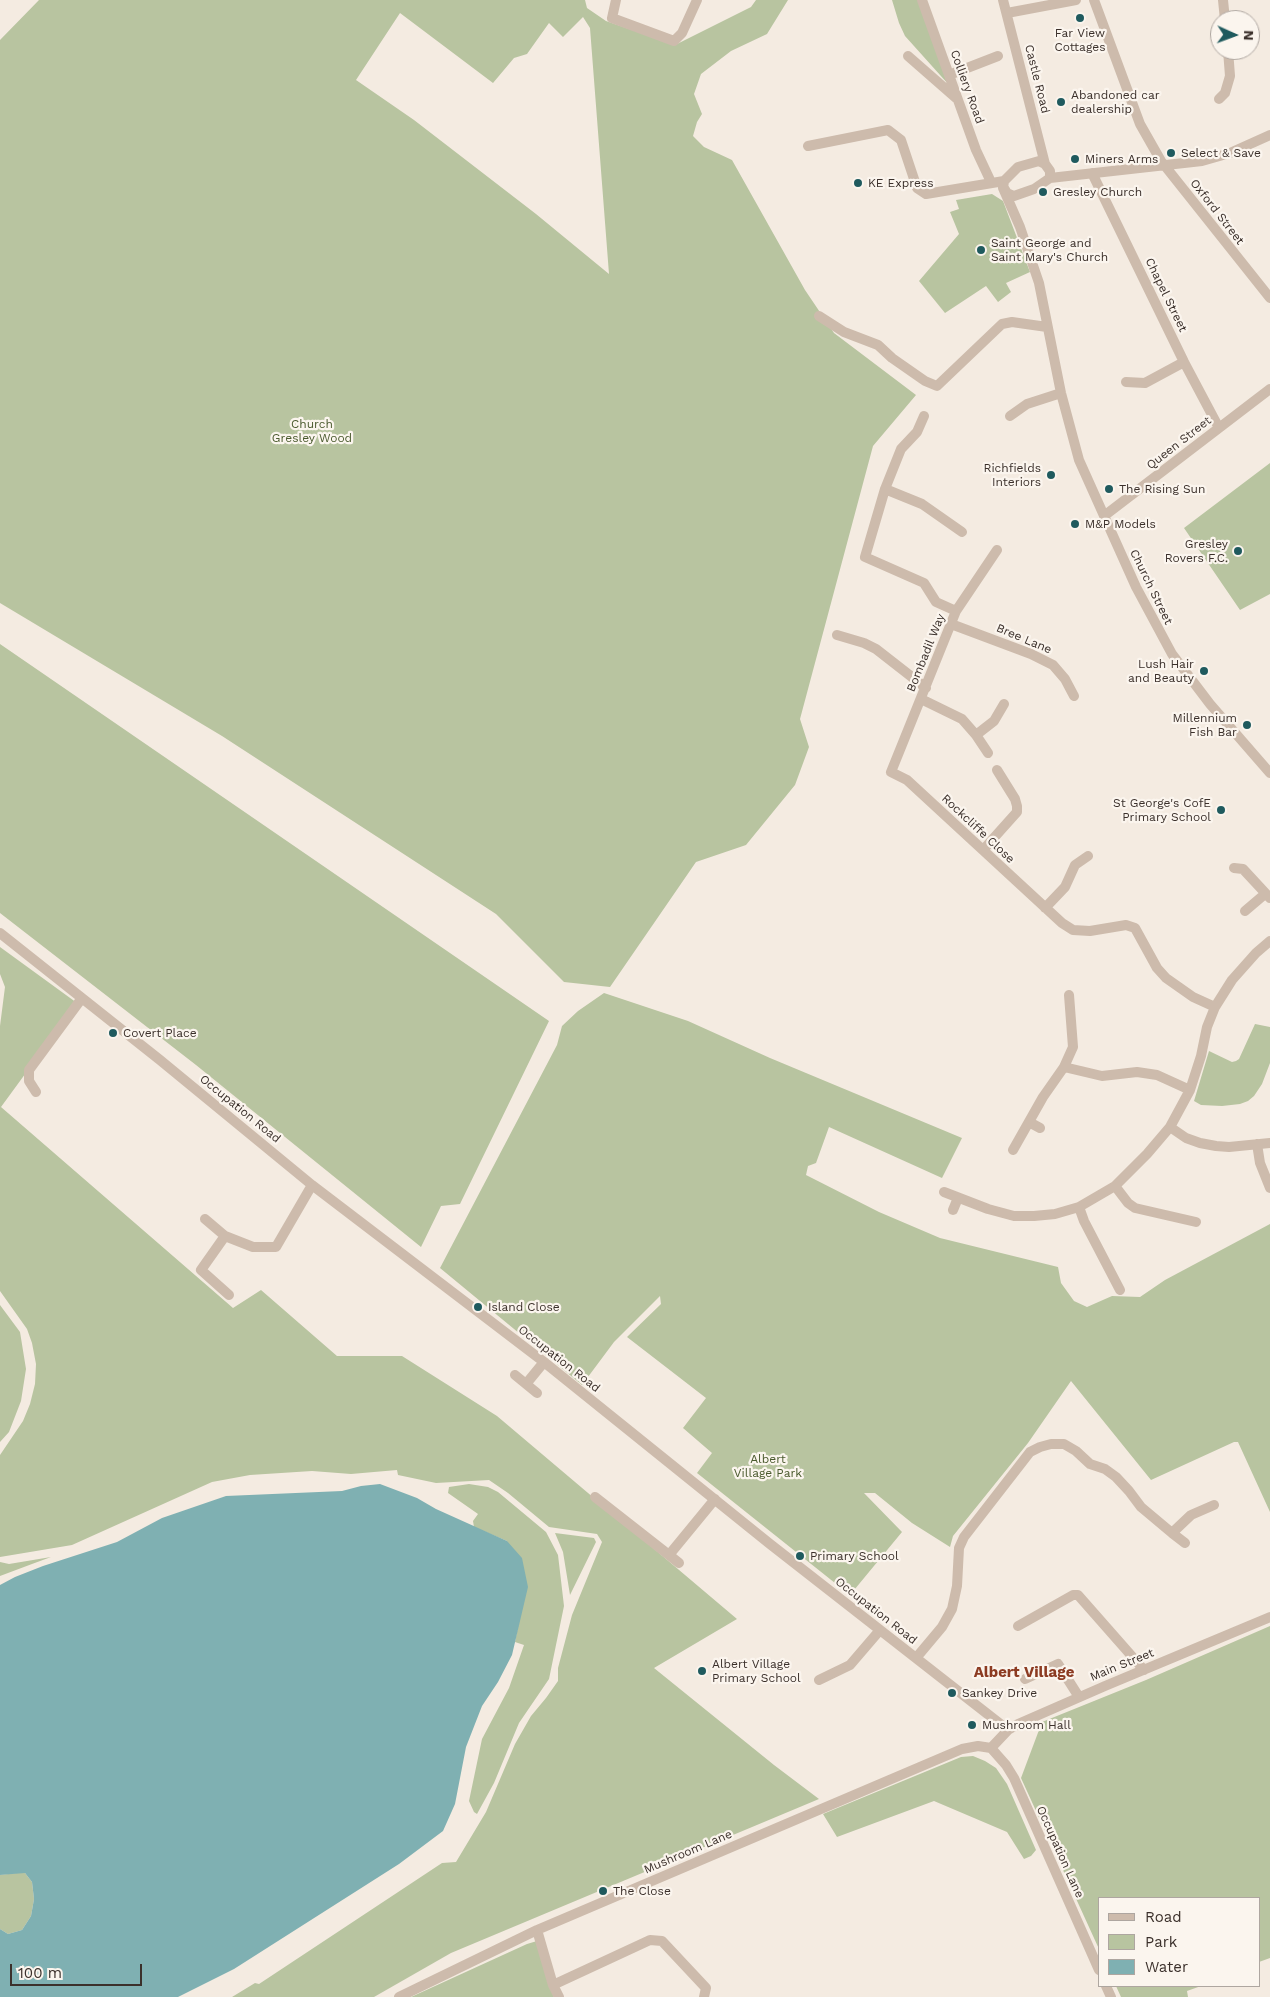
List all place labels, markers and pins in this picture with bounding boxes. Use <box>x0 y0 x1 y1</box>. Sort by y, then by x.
marker: Far View Cottages <box>1074 12 1086 24</box>
place label: Far View Cottages <box>1054 26 1106 54</box>
place label: Abandoned car dealership <box>1071 88 1160 116</box>
marker: Abandoned car dealership <box>1055 96 1067 108</box>
place label: Select & Save <box>1181 146 1261 160</box>
marker: Select & Save <box>1165 147 1177 159</box>
place label: Miners Arms <box>1085 152 1158 166</box>
marker: Miners Arms <box>1069 153 1081 165</box>
place label: KE Express <box>868 176 933 190</box>
marker: KE Express <box>852 177 864 189</box>
place label: Gresley Church <box>1053 185 1142 199</box>
marker: Gresley Church <box>1037 186 1049 198</box>
place label: Saint George and Saint Mary's Church <box>991 236 1108 264</box>
marker: Saint George and Saint Mary's Church <box>975 244 987 256</box>
place label: Richfields Interiors <box>983 461 1041 489</box>
marker: Richfields Interiors <box>1045 469 1057 481</box>
place label: The Rising Sun <box>1119 482 1205 496</box>
marker: The Rising Sun <box>1103 483 1115 495</box>
place label: M&P Models <box>1085 517 1156 531</box>
marker: M&P Models <box>1069 518 1081 530</box>
place label: Gresley Rovers F.C. <box>1165 537 1228 565</box>
marker: Gresley Rovers F.C. <box>1232 545 1244 557</box>
place label: Lush Hair and Beauty <box>1128 657 1194 685</box>
marker: Lush Hair and Beauty <box>1198 665 1210 677</box>
place label: Millennium Fish Bar <box>1172 711 1237 739</box>
marker: Millennium Fish Bar <box>1241 719 1253 731</box>
place label: St George's CofE Primary School <box>1113 796 1211 824</box>
marker: St George's CofE Primary School <box>1215 804 1227 816</box>
place label: Covert Place <box>123 1026 197 1040</box>
marker: Covert Place <box>107 1027 119 1039</box>
place label: Island Close <box>488 1300 560 1314</box>
marker: Island Close <box>472 1301 484 1313</box>
place label: Primary School <box>810 1549 899 1563</box>
marker: Primary School <box>794 1550 806 1562</box>
place label: Albert Village Primary School <box>712 1657 801 1685</box>
marker: Albert Village Primary School <box>696 1665 708 1677</box>
place label: Sankey Drive <box>962 1686 1037 1700</box>
marker: Sankey Drive <box>946 1687 958 1699</box>
place label: Mushroom Hall <box>982 1718 1071 1732</box>
marker: Mushroom Hall <box>966 1719 978 1731</box>
place label: The Close <box>613 1884 671 1898</box>
marker: The Close <box>597 1885 609 1897</box>

